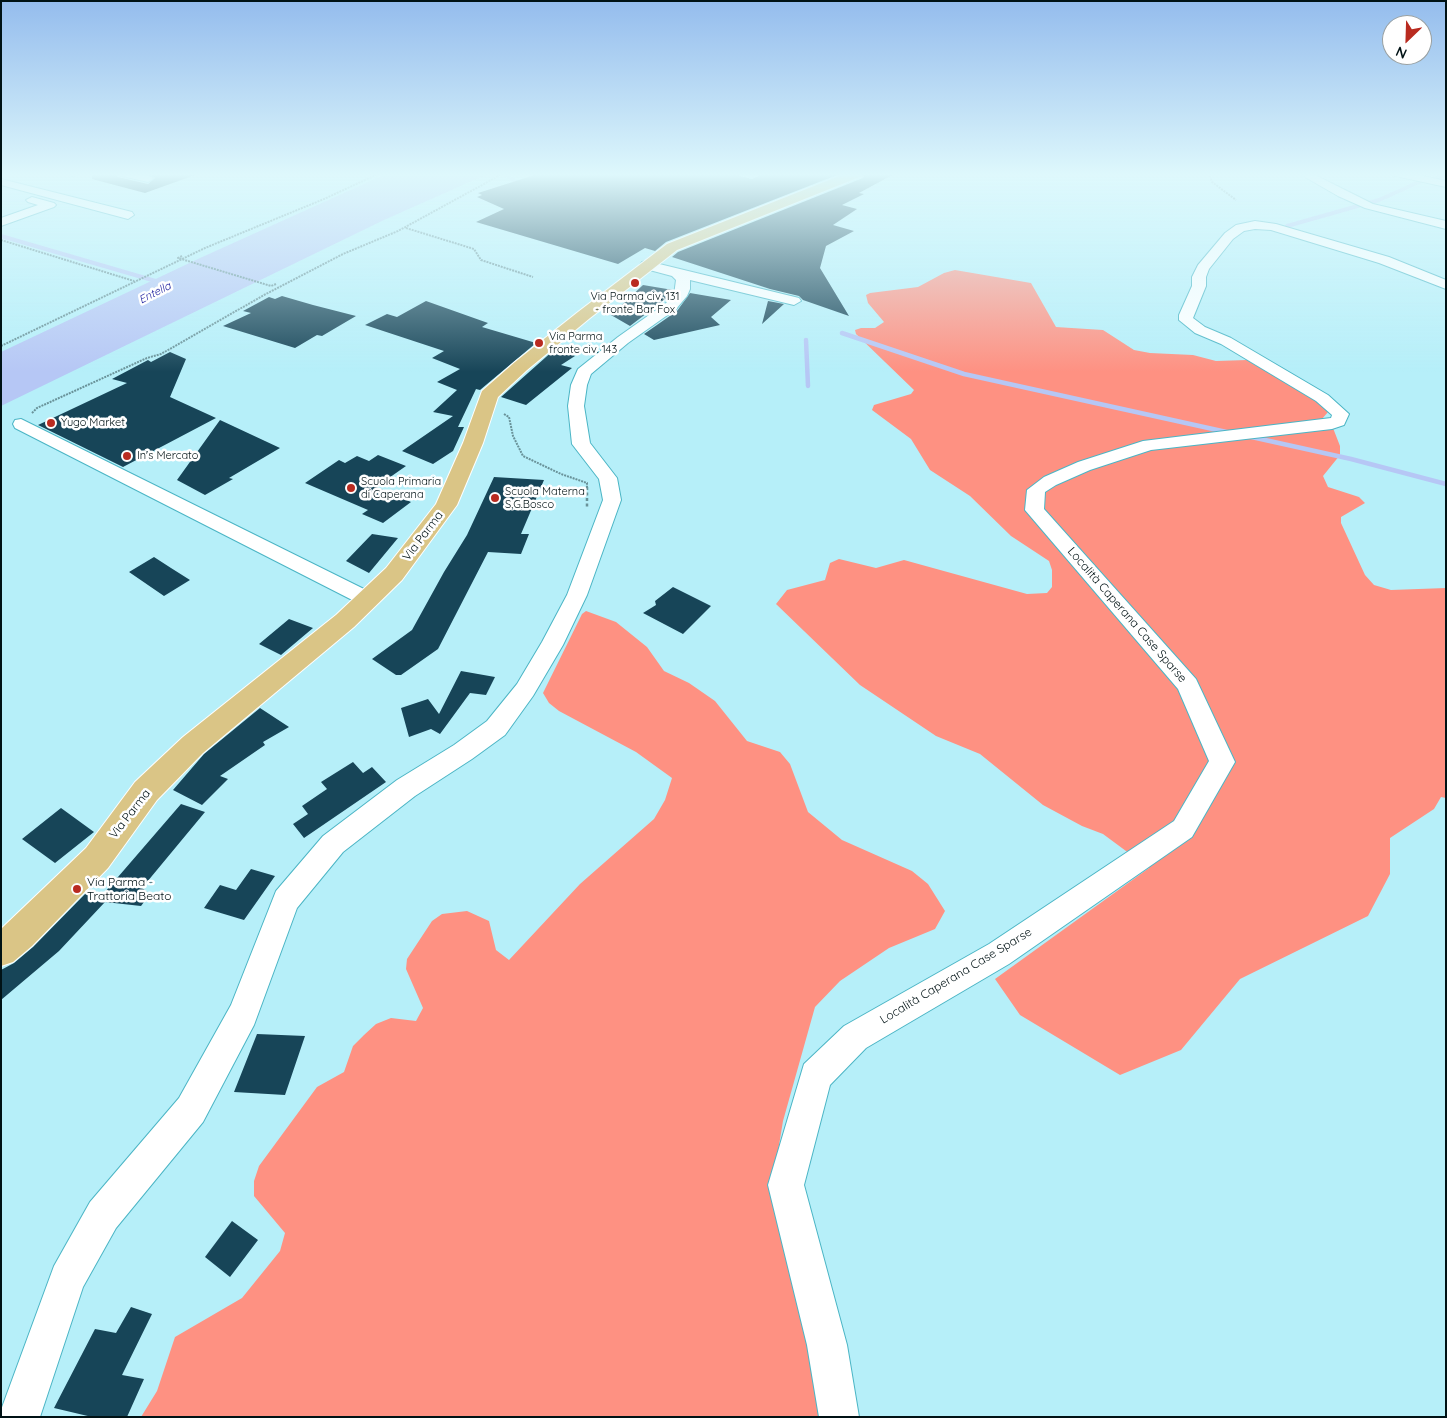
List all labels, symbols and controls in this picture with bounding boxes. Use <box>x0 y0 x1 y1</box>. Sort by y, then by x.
north arrow <box>1382 15 1432 65</box>
text: N <box>1393 42 1410 63</box>
marker: Via Parma civ. 131 - fronte Bar Fox <box>629 277 641 289</box>
water label: Entella <box>137 279 173 307</box>
place label: Via Parma civ. 131 - fronte Bar Fox <box>590 290 680 316</box>
place label: Via Parma fronte civ. 143 <box>549 330 617 356</box>
marker: Via Parma fronte civ. 143 <box>533 337 545 349</box>
place label: Yugo Market <box>61 416 125 430</box>
marker: Yugo Market <box>45 417 57 429</box>
place label: In's Mercato <box>137 449 198 463</box>
marker: In's Mercato <box>121 450 133 462</box>
place label: Scuola Primaria di Caperana <box>361 475 441 501</box>
marker: Scuola Primaria di Caperana <box>345 482 357 494</box>
place label: Scuola Materna S.G.Bosco <box>505 485 585 511</box>
marker: Scuola Materna S.G.Bosco <box>489 492 501 504</box>
street label: Via Parma <box>400 508 446 564</box>
street label: Località Caperana Case Sparse <box>1064 544 1190 686</box>
street label: Via Parma <box>106 787 154 841</box>
place label: Via Parma - Trattoria Beato <box>87 875 171 903</box>
marker: Via Parma - Trattoria Beato <box>71 883 83 895</box>
street label: Località Caperana Case Sparse <box>877 925 1035 1027</box>

